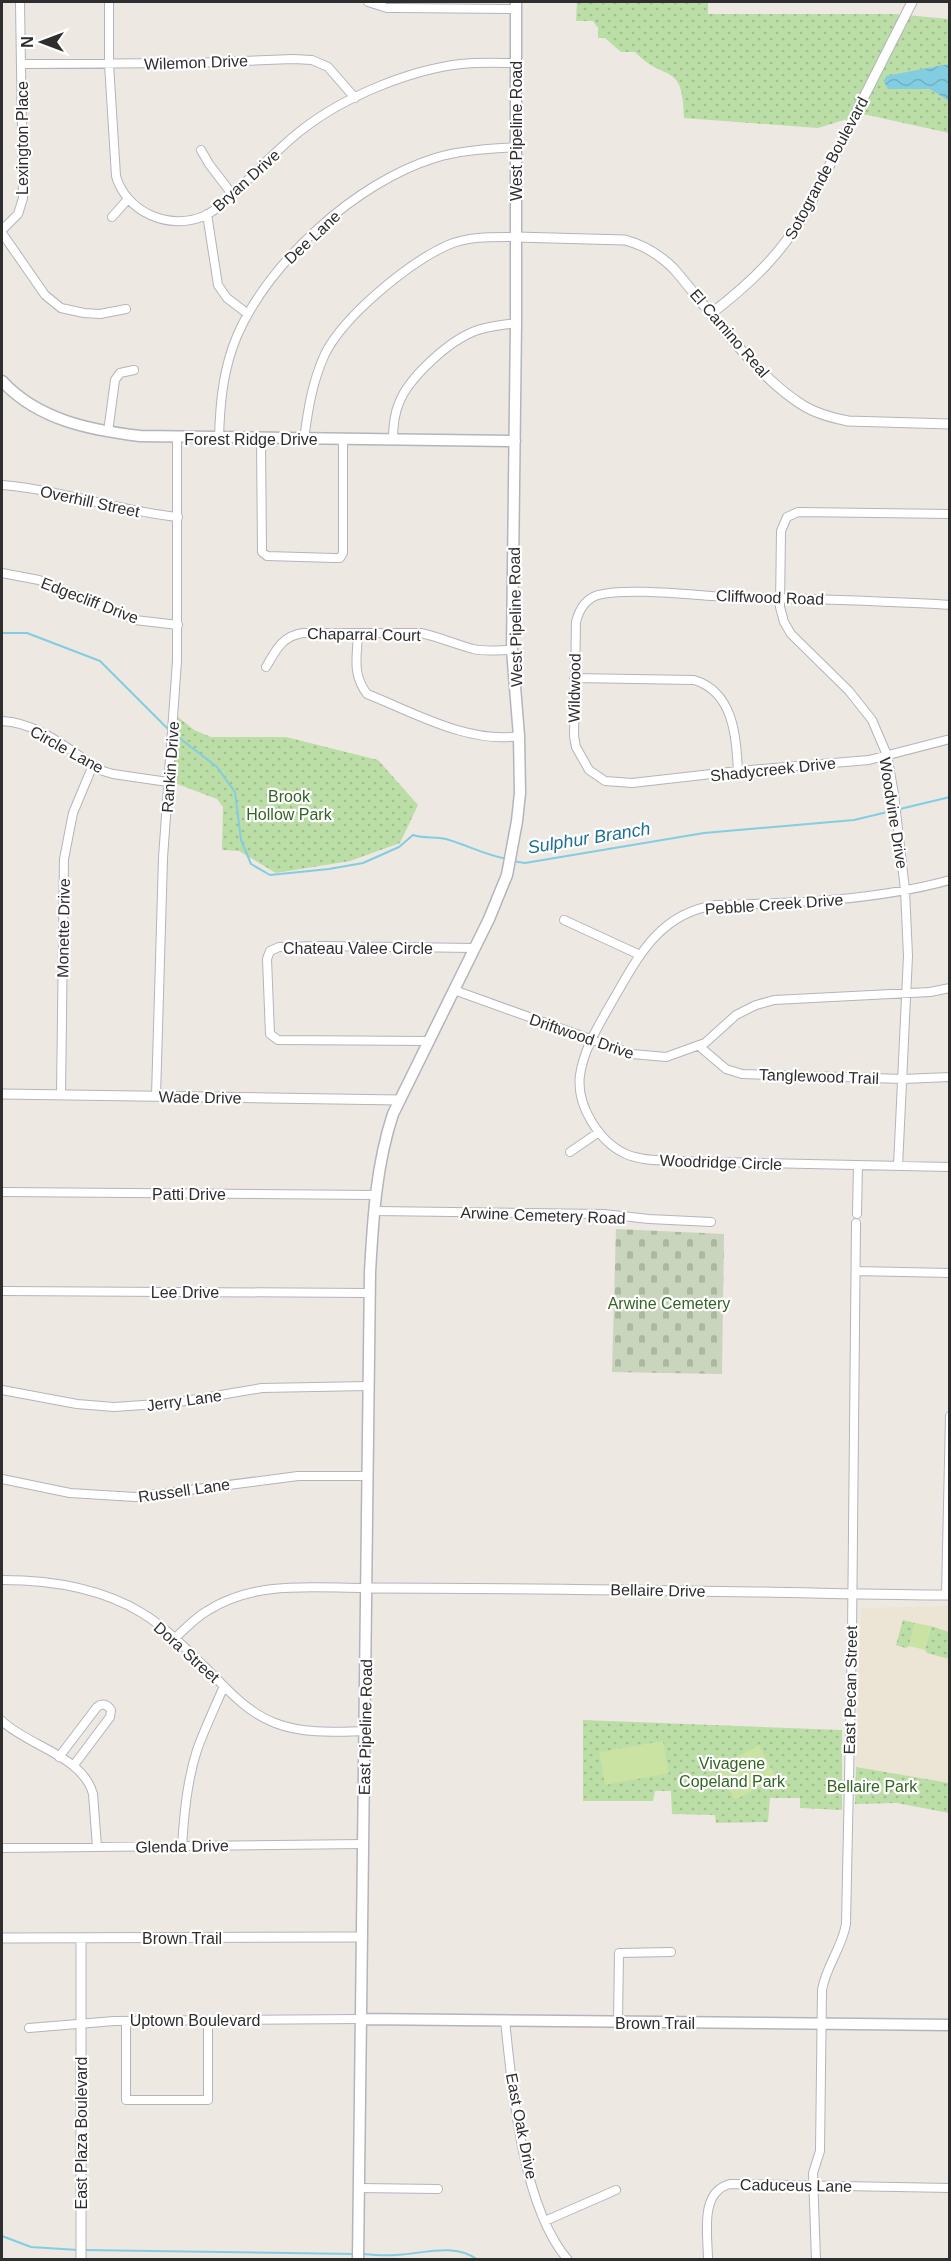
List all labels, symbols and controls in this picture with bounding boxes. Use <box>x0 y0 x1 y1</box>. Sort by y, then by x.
north arrow <box>12 12 72 72</box>
text: N <box>19 36 36 48</box>
street label: Wilemon Drive <box>144 52 248 73</box>
street label: West Pipeline Road <box>508 61 525 201</box>
street label: Lexington Place <box>14 81 31 195</box>
street label: Sotogrande Boulevard <box>782 94 871 243</box>
street label: Bryan Drive <box>210 146 283 215</box>
street label: Dee Lane <box>281 207 344 267</box>
street label: El Camino Real <box>687 286 773 381</box>
street label: Forest Ridge Drive <box>184 431 318 448</box>
street label: Overhill Street <box>39 483 142 520</box>
street label: West Pipeline Road <box>506 547 525 687</box>
street label: Edgecliff Drive <box>39 574 141 627</box>
street label: Cliffwood Road <box>716 587 824 608</box>
street label: Chaparral Court <box>307 625 422 644</box>
street label: Wildwood <box>565 653 584 723</box>
street label: Rankin Drive <box>159 721 182 813</box>
street label: Circle Lane <box>27 722 106 777</box>
street label: Shadycreek Drive <box>709 754 837 785</box>
street label: Woodvine Drive <box>876 756 911 870</box>
park label: Brook Hollow Park <box>246 788 333 823</box>
water label: Sulphur Branch <box>526 818 652 858</box>
street label: Monette Drive <box>54 878 73 978</box>
street label: Pebble Creek Drive <box>704 891 844 918</box>
street label: Chateau Valee Circle <box>283 940 433 957</box>
street label: Driftwood Drive <box>527 1011 636 1062</box>
street label: Tanglewood Trail <box>759 1066 879 1087</box>
street label: Wade Drive <box>158 1088 242 1107</box>
street label: Woodridge Circle <box>660 1152 783 1173</box>
street label: Patti Drive <box>152 1186 226 1203</box>
street label: Arwine Cemetery Road <box>460 1204 626 1227</box>
street label: Lee Drive <box>151 1284 219 1301</box>
park label: Arwine Cemetery <box>608 1295 730 1312</box>
street label: Jerry Lane <box>145 1387 223 1414</box>
street label: Russell Lane <box>137 1476 231 1505</box>
street label: Bellaire Drive <box>610 1581 706 1600</box>
street label: Dora Street <box>151 1619 223 1686</box>
street label: East Pecan Street <box>841 1625 860 1755</box>
street label: East Pipeline Road <box>356 1659 375 1795</box>
park label: Vivagene Copeland Park <box>679 1755 786 1790</box>
park label: Bellaire Park <box>827 1778 918 1795</box>
street label: Glenda Drive <box>135 1837 229 1856</box>
street label: Brown Trail <box>142 1930 222 1947</box>
street label: Uptown Boulevard <box>130 2012 260 2029</box>
street label: Brown Trail <box>615 2015 695 2032</box>
street label: East Plaza Boulevard <box>73 2057 90 2209</box>
street label: East Oak Drive <box>503 2072 540 2181</box>
street label: Caduceus Lane <box>740 2176 852 2195</box>

